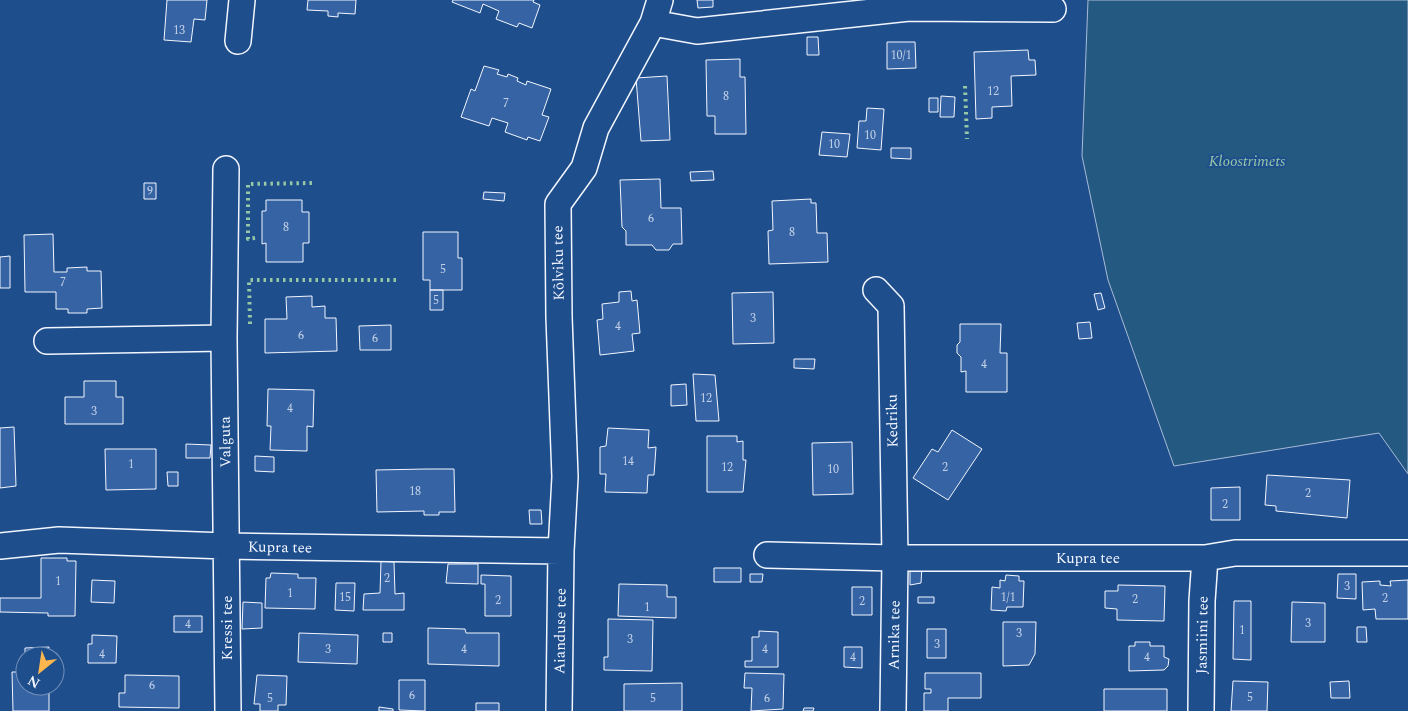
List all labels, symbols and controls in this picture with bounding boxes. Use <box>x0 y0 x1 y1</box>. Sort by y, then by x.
house number: 13 <box>173 21 185 40</box>
house number: 10/1 <box>890 46 912 65</box>
house number: 12 <box>987 82 999 101</box>
house number: 8 <box>723 87 729 106</box>
house number: 7 <box>503 94 509 113</box>
house number: 10 <box>864 126 876 145</box>
house number: 10 <box>828 135 840 154</box>
park label: Kloostrimets <box>1209 150 1286 173</box>
house number: 9 <box>147 182 153 201</box>
house number: 6 <box>648 209 654 228</box>
house number: 8 <box>283 218 289 237</box>
house number: 8 <box>789 223 795 242</box>
street label: Kõlviku tee <box>546 225 571 301</box>
house number: 5 <box>440 260 446 279</box>
house number: 7 <box>60 273 66 292</box>
house number: 5 <box>433 291 439 310</box>
house number: 3 <box>750 309 756 328</box>
house number: 4 <box>615 317 621 336</box>
house number: 6 <box>298 326 304 345</box>
house number: 6 <box>372 329 378 348</box>
house number: 4 <box>981 355 987 374</box>
house number: 12 <box>700 389 712 408</box>
street label: Kedriku <box>881 394 904 448</box>
house number: 4 <box>287 399 293 418</box>
house number: 3 <box>91 402 97 421</box>
street label: Valguta <box>214 415 237 468</box>
house number: 14 <box>622 452 634 471</box>
house number: 1 <box>128 455 134 474</box>
house number: 12 <box>721 458 733 477</box>
house number: 2 <box>942 458 948 477</box>
house number: 10 <box>827 460 839 479</box>
house number: 18 <box>409 482 421 501</box>
house number: 2 <box>1305 484 1311 503</box>
house number: 2 <box>1222 495 1228 514</box>
street label: Kupra tee <box>248 535 312 560</box>
street label: Kupra tee <box>1056 547 1120 570</box>
house number: 2 <box>384 569 390 588</box>
house number: 1 <box>55 572 61 591</box>
house number: 3 <box>1344 577 1350 596</box>
house number: 1 <box>287 584 293 603</box>
house number: 15 <box>339 588 351 607</box>
street label: Aianduse tee <box>548 588 573 674</box>
house number: 1/1 <box>1000 588 1016 607</box>
house number: 2 <box>1382 589 1388 608</box>
house number: 2 <box>1132 590 1138 609</box>
house number: 2 <box>495 591 501 610</box>
house number: 2 <box>859 592 865 611</box>
street label: Kressi tee <box>216 595 239 661</box>
street label: Jasmiini tee <box>1190 596 1215 674</box>
house number: 1 <box>644 598 650 617</box>
street label: Arnika tee <box>882 600 907 670</box>
house number: 3 <box>1305 614 1311 633</box>
house number: 4 <box>185 615 191 634</box>
house number: 1 <box>1239 621 1245 640</box>
house number: 3 <box>1016 624 1022 643</box>
house number: 3 <box>627 630 633 649</box>
house number: 3 <box>934 635 940 654</box>
house number: 3 <box>325 640 331 659</box>
house number: 4 <box>461 640 467 659</box>
house number: 4 <box>762 640 768 659</box>
house number: 4 <box>99 645 105 664</box>
north arrow <box>15 646 65 696</box>
house number: 4 <box>850 648 856 667</box>
house number: 4 <box>1144 648 1150 667</box>
text: N <box>24 670 44 694</box>
house number: 6 <box>149 676 155 695</box>
house number: 6 <box>409 686 415 705</box>
house number: 5 <box>1247 688 1253 707</box>
house number: 5 <box>267 689 273 708</box>
house number: 5 <box>650 689 656 708</box>
house number: 6 <box>764 689 770 708</box>

